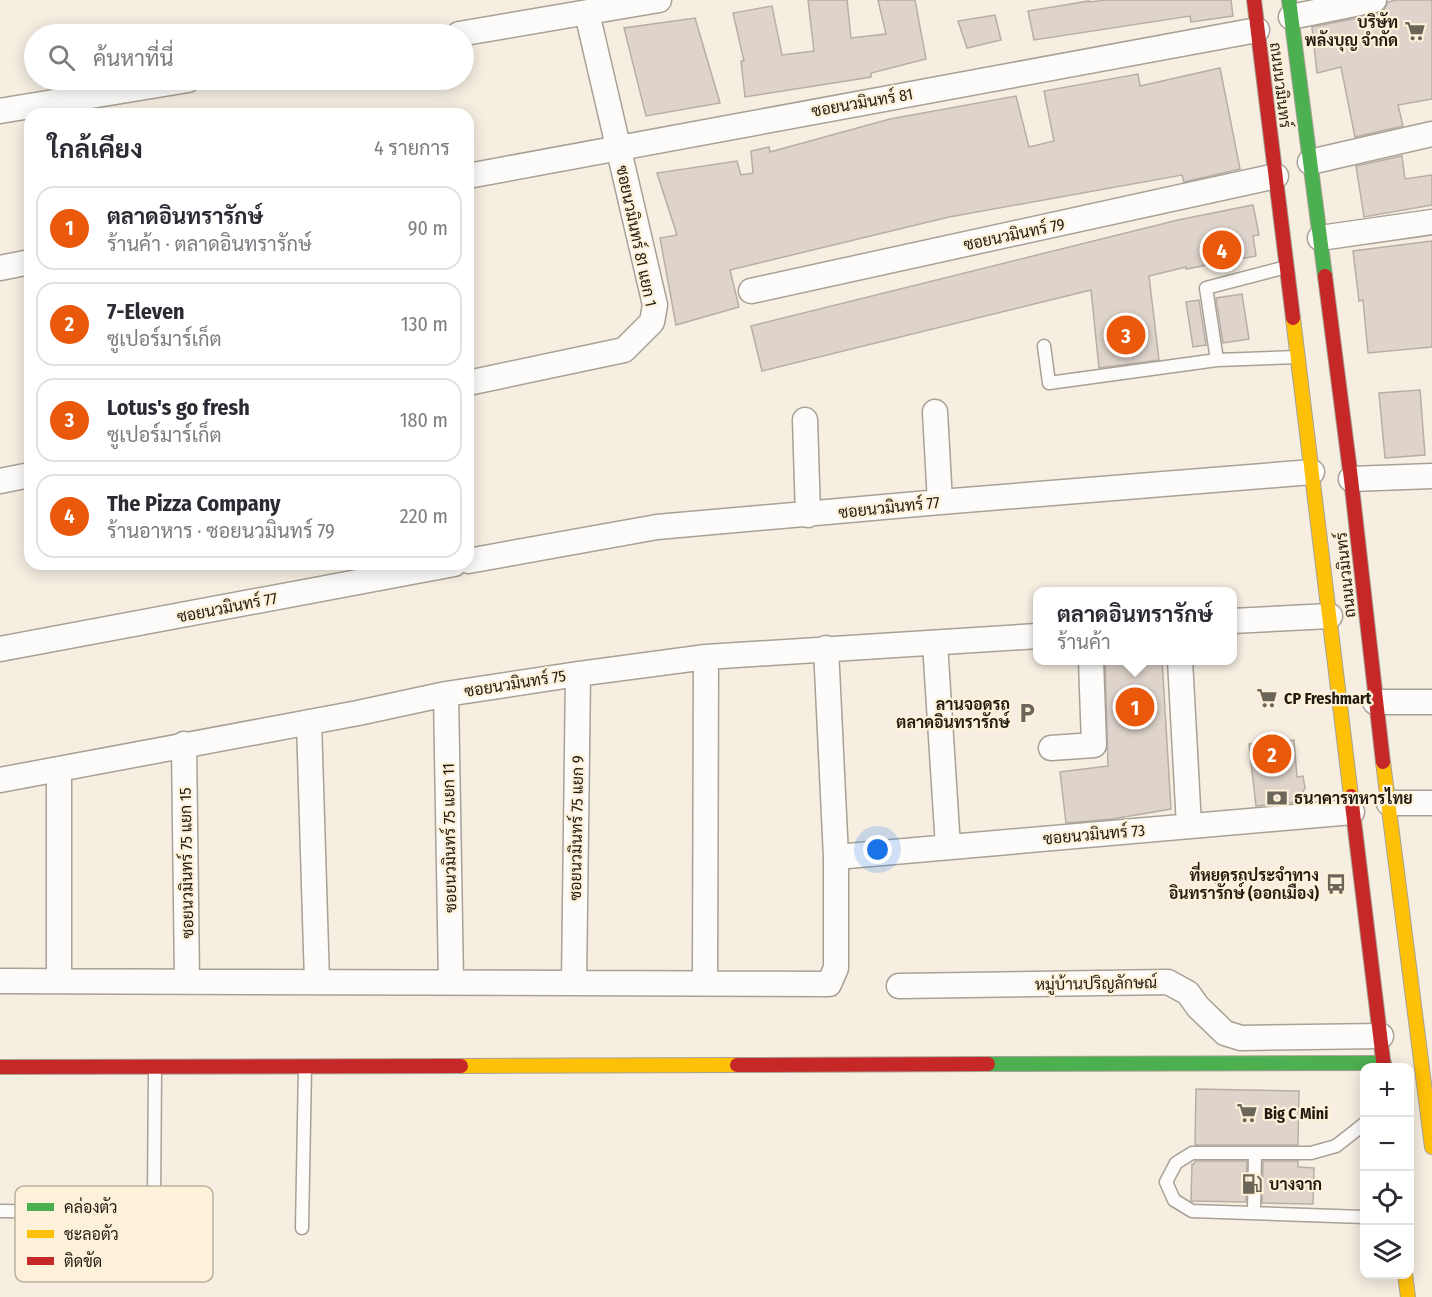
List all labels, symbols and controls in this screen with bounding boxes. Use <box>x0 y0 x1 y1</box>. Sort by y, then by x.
place label: บริษัท พลังบุญ จำกัด <box>1305 12 1398 52</box>
supermarket icon: บริษัท พลังบุญ จำกัด <box>1403 19 1427 43</box>
search box <box>24 24 474 90</box>
icon: search <box>45 41 78 74</box>
street label: ถนนนวมินทร์ <box>1266 41 1298 129</box>
text: ค้นหาที่นี่ <box>93 45 173 72</box>
street label: ซอยนวมินทร์ 81 <box>809 81 914 121</box>
text: ใกล้เคียง <box>48 134 143 165</box>
text: 4 รายการ <box>374 136 450 160</box>
street label: ซอยนวมินทร์ 81 แยก 1 <box>612 163 664 309</box>
text: ตลาดอินทรารักษ์ <box>107 203 263 230</box>
street label: ซอยนวมินทร์ 79 <box>961 212 1067 254</box>
text: 1 <box>65 216 74 240</box>
text: 90 m <box>408 216 448 240</box>
pin: 4 <box>1202 228 1242 272</box>
text: ร้านค้า · ตลาดอินทรารักษ์ <box>107 232 312 256</box>
text: 7-Eleven <box>107 298 185 325</box>
text: 2 <box>65 312 74 336</box>
text: 130 m <box>401 312 448 336</box>
pin: 3 <box>1106 312 1146 358</box>
text: ซูเปอร์มาร์เก็ต <box>107 327 222 351</box>
text: Lotus's go fresh <box>107 394 250 421</box>
text: 3 <box>65 408 74 432</box>
text: 180 m <box>400 408 448 432</box>
text: ซูเปอร์มาร์เก็ต <box>107 423 222 447</box>
text: The Pizza Company <box>107 490 281 517</box>
street label: ซอยนวมินทร์ 77 <box>837 490 941 522</box>
text: 4 <box>64 504 75 528</box>
text: 220 m <box>400 504 448 528</box>
text: ร้านอาหาร · ซอยนวมินทร์ 79 <box>107 519 335 543</box>
street label: ถนนนวมินทร์ <box>1329 531 1359 619</box>
street label: ซอยนวมินทร์ 77 <box>175 585 279 627</box>
popup <box>1033 587 1237 665</box>
text: ตลาดอินทรารักษ์ <box>1057 601 1213 628</box>
text: ร้านค้า <box>1057 630 1111 654</box>
street label: ซอยนวมินทร์ 75 <box>463 663 567 701</box>
pin: 1 <box>1116 684 1154 730</box>
supermarket icon: CP Freshmart <box>1255 686 1279 710</box>
place label: CP Freshmart <box>1284 689 1372 708</box>
place label: ลานจอดรถ ตลาดอินทรารักษ์ <box>896 695 1011 732</box>
parking icon: ลานจอดรถ ตลาดอินทรารักษ์ <box>1015 701 1039 725</box>
pin: 2 <box>1252 732 1292 777</box>
street label: ซอยนวมินทร์ 75 แยก 9 <box>563 755 587 901</box>
street label: ซอยนวมินทร์ 75 แยก 11 <box>436 763 460 913</box>
bank icon: ธนาคารทหารไทย <box>1265 786 1289 810</box>
street label: ซอยนวมินทร์ 75 แยก 15 <box>173 787 197 939</box>
place label: ธนาคารทหารไทย <box>1294 787 1413 808</box>
street label: ซอยนวมินทร์ 73 <box>1042 818 1146 848</box>
your location <box>863 835 892 864</box>
place label: ที่หยุดรถประจำทาง อินทรารักษ์ (ออกเมือง) <box>1169 861 1319 903</box>
bus stop icon: ที่หยุดรถประจำทาง อินทรารักษ์ (ออกเมือง) <box>1324 872 1348 896</box>
street label: หมู่บ้านปริญลักษณ์ <box>1035 970 1157 996</box>
map controls <box>1360 1063 1414 1279</box>
button: + <box>1360 1063 1414 1117</box>
supermarket icon: Big C Mini <box>1235 1101 1259 1125</box>
place label: Big C Mini <box>1264 1104 1328 1123</box>
button: − <box>1360 1117 1414 1171</box>
button: locate <box>1360 1171 1414 1225</box>
fuel station icon: บางจาก <box>1240 1172 1264 1196</box>
place label: บางจาก <box>1269 1175 1322 1194</box>
legend <box>15 1186 213 1282</box>
text: คล่องตัว <box>64 1197 118 1217</box>
text: ชะลอตัว <box>64 1224 119 1244</box>
button: layers <box>1360 1225 1414 1279</box>
text: ติดขัด <box>64 1251 102 1271</box>

